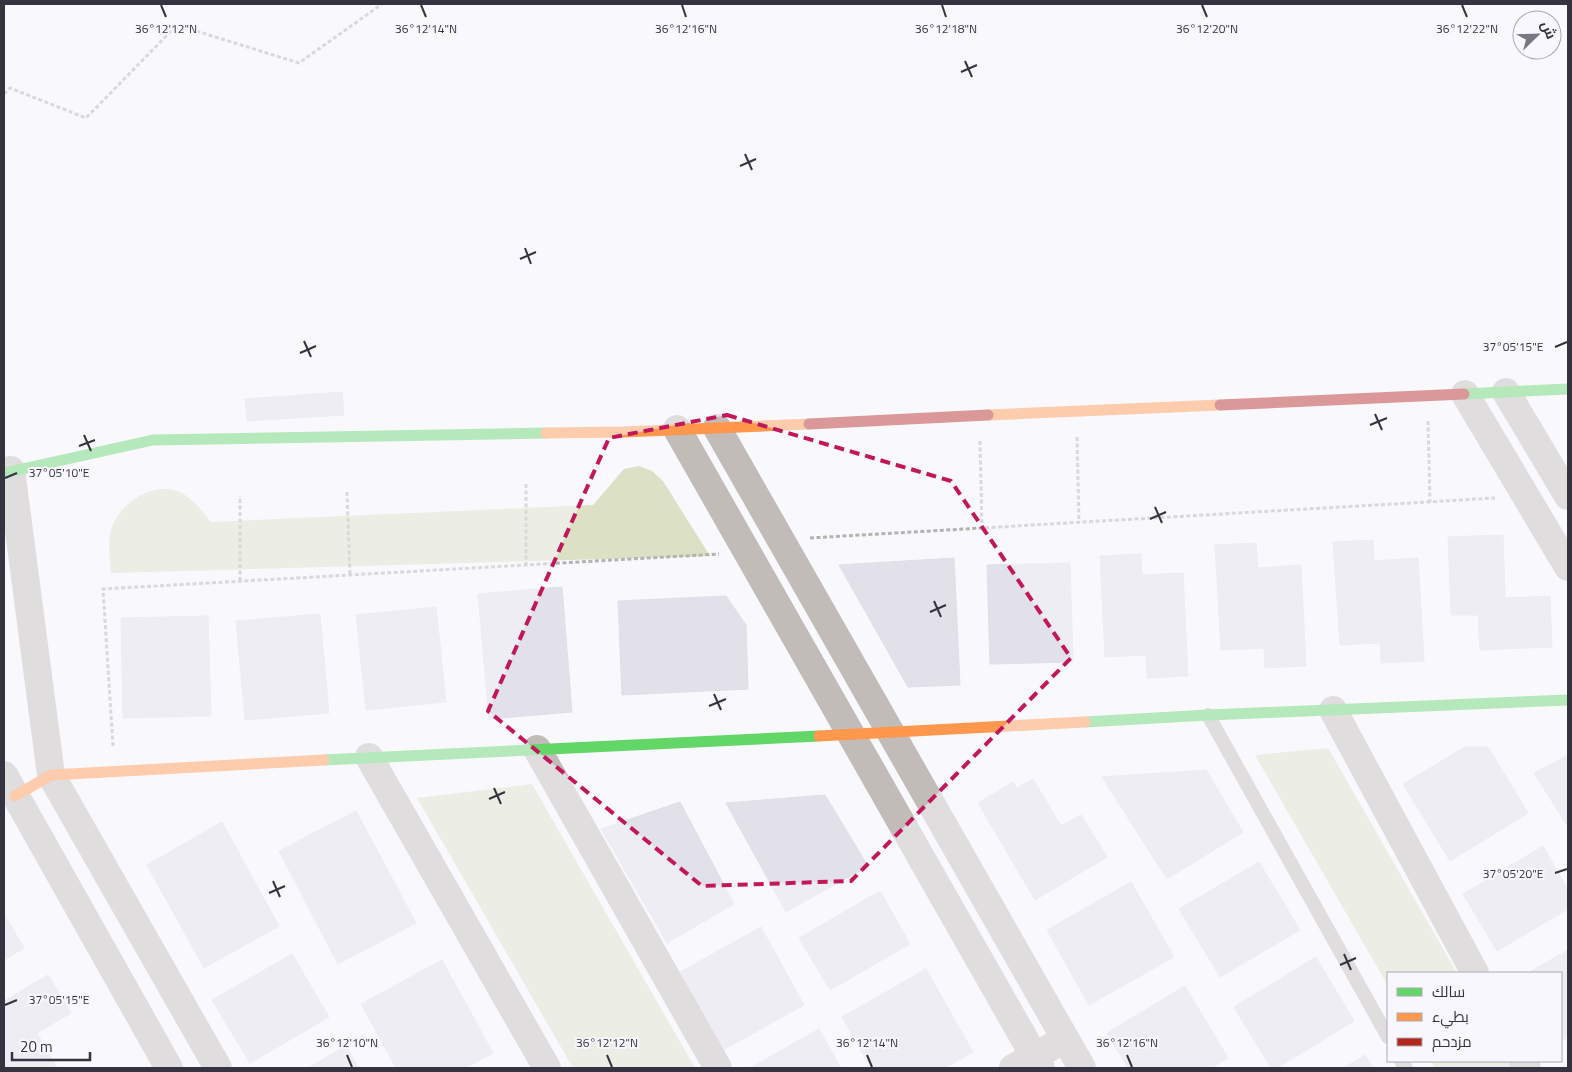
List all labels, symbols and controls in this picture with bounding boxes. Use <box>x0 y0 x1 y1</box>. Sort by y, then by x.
north arrow <box>1512 10 1562 60</box>
text: ش <box>1536 17 1563 42</box>
text: 36°12'12"N <box>135 19 197 38</box>
text: 36°12'14"N <box>395 19 457 38</box>
text: 36°12'16"N <box>655 19 717 38</box>
text: 36°12'18"N <box>915 19 977 38</box>
text: 36°12'20"N <box>1176 19 1238 38</box>
text: 36°12'22"N <box>1436 19 1498 38</box>
text: 37°05'15"E <box>1483 337 1544 356</box>
text: 37°05'10"E <box>29 463 90 482</box>
text: 37°05'20"E <box>1483 864 1544 883</box>
legend <box>1387 972 1562 1062</box>
text: سالك <box>1432 980 1465 1003</box>
text: 37°05'15"E <box>29 990 90 1009</box>
text: بطيء <box>1432 1005 1469 1029</box>
scale bar <box>12 1030 90 1062</box>
text: مزدحم <box>1432 1030 1472 1053</box>
text: 36°12'10"N <box>316 1033 378 1052</box>
text: 36°12'12"N <box>576 1033 638 1052</box>
text: 36°12'14"N <box>836 1033 898 1052</box>
text: 36°12'16"N <box>1096 1033 1158 1052</box>
text: 20 m <box>20 1035 53 1058</box>

